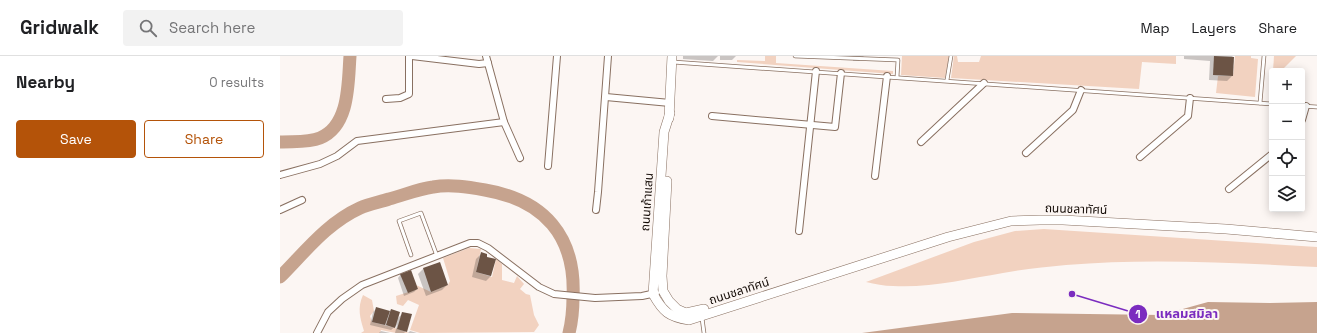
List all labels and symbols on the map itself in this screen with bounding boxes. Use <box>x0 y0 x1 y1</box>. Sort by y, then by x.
street label: ถนนเก้าแสน <box>637 172 657 232</box>
street label: ถนนชลาทัศน์ <box>1045 200 1107 218</box>
street label: ถนนชลาทัศน์ <box>707 274 771 308</box>
callout: แหลมสมิลา <box>1128 301 1226 326</box>
text: แหลมสมิลา <box>1156 305 1218 322</box>
text: 1 <box>1135 306 1141 322</box>

